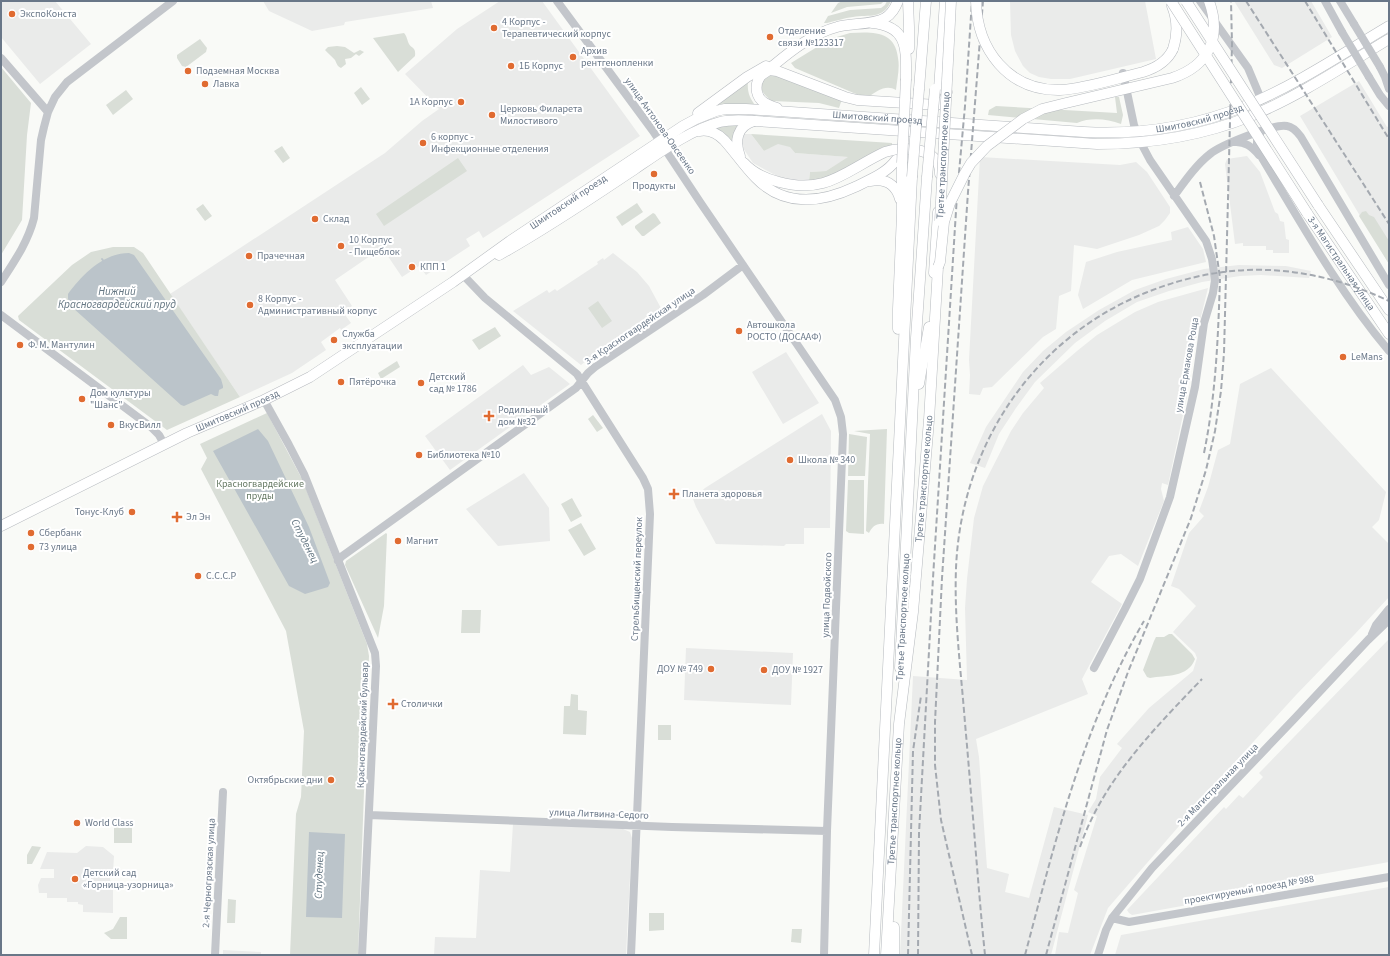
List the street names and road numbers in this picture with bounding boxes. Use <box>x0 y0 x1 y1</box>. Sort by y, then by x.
street label: улица Антонова-Овсеенко <box>621 75 699 177</box>
street label: Третье транспортное кольцо <box>933 91 953 219</box>
street label: Шмитовский проезд <box>1155 100 1246 136</box>
street label: Шмитовский проезд <box>832 108 923 128</box>
street label: Шмитовский проезд <box>527 171 610 233</box>
street label: 3-я Магистральная улица <box>1304 214 1378 313</box>
street label: 3-я Красногвардейская улица <box>582 284 698 368</box>
street label: улица Ермакова Роща <box>1172 316 1202 414</box>
street label: Шмитовский проезд <box>193 386 282 435</box>
street label: Третье транспортное кольцо <box>912 415 936 543</box>
street label: Стрельбищенский переулок <box>628 517 646 641</box>
street label: улица Подвойского <box>819 552 835 638</box>
street label: Третье Транспортное кольцо <box>893 553 913 681</box>
street label: Красногвардейский бульвар <box>354 661 372 788</box>
street label: Третье транспортное кольцо <box>884 737 905 865</box>
street label: 2-я Магистральная улица <box>1174 740 1262 830</box>
street label: улица Литвина-Седого <box>549 805 649 823</box>
street label: 2-я Черногрязская улица <box>199 818 219 928</box>
street label: проектируемый проезд № 988 <box>1183 872 1315 908</box>

